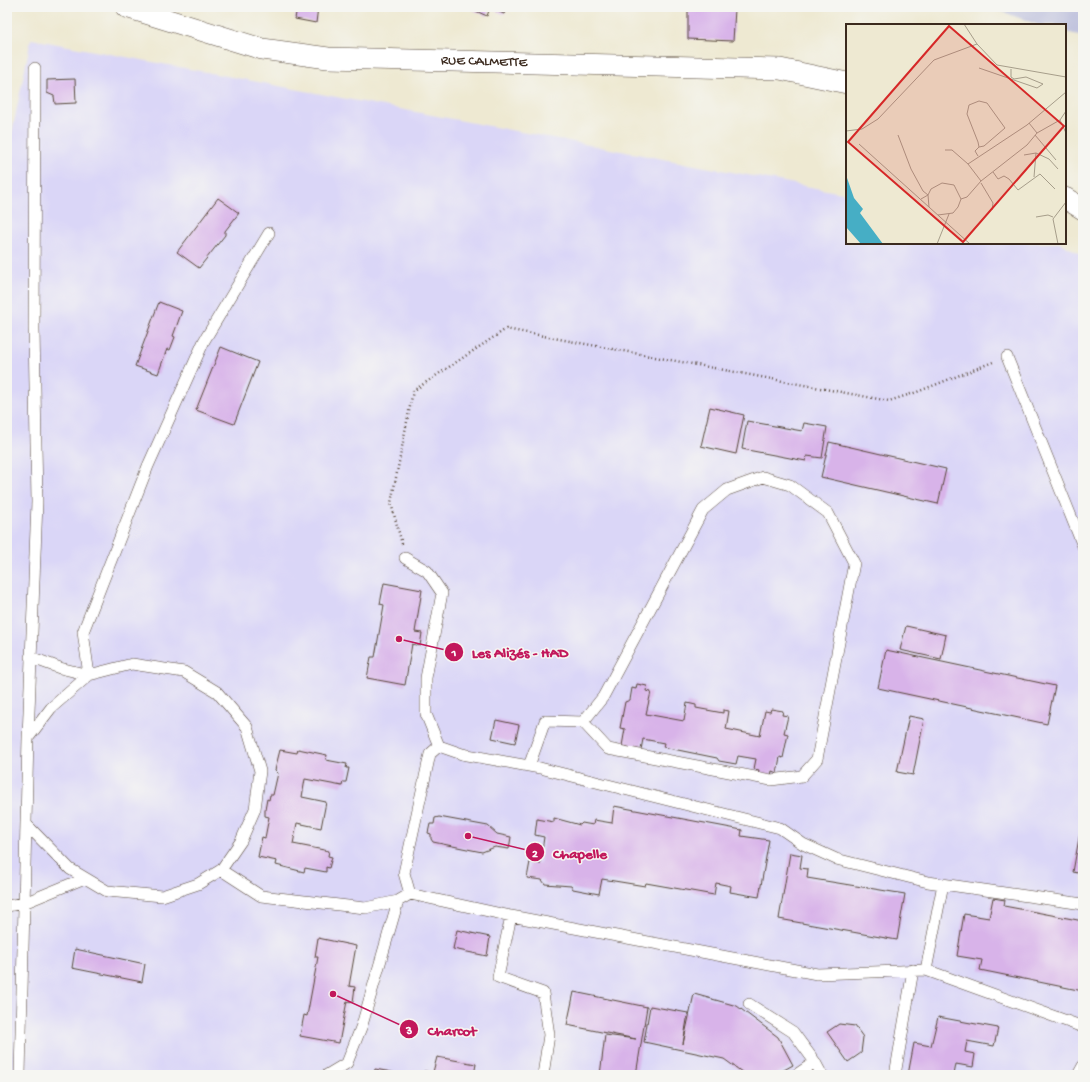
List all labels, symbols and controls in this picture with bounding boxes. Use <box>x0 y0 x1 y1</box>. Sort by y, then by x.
inset map <box>846 24 1066 244</box>
street label: RUE CALMETTE <box>441 52 529 71</box>
callout: Les Alizés - HAD <box>444 638 576 665</box>
text: Les Alizés - HAD <box>472 645 570 663</box>
text: 1 <box>451 647 457 661</box>
callout: Chapelle <box>525 839 615 866</box>
text: Chapelle <box>552 846 608 864</box>
text: 2 <box>532 848 538 862</box>
callout: Charcot <box>399 1016 484 1043</box>
text: Charcot <box>427 1023 478 1041</box>
text: 3 <box>405 1025 412 1039</box>

